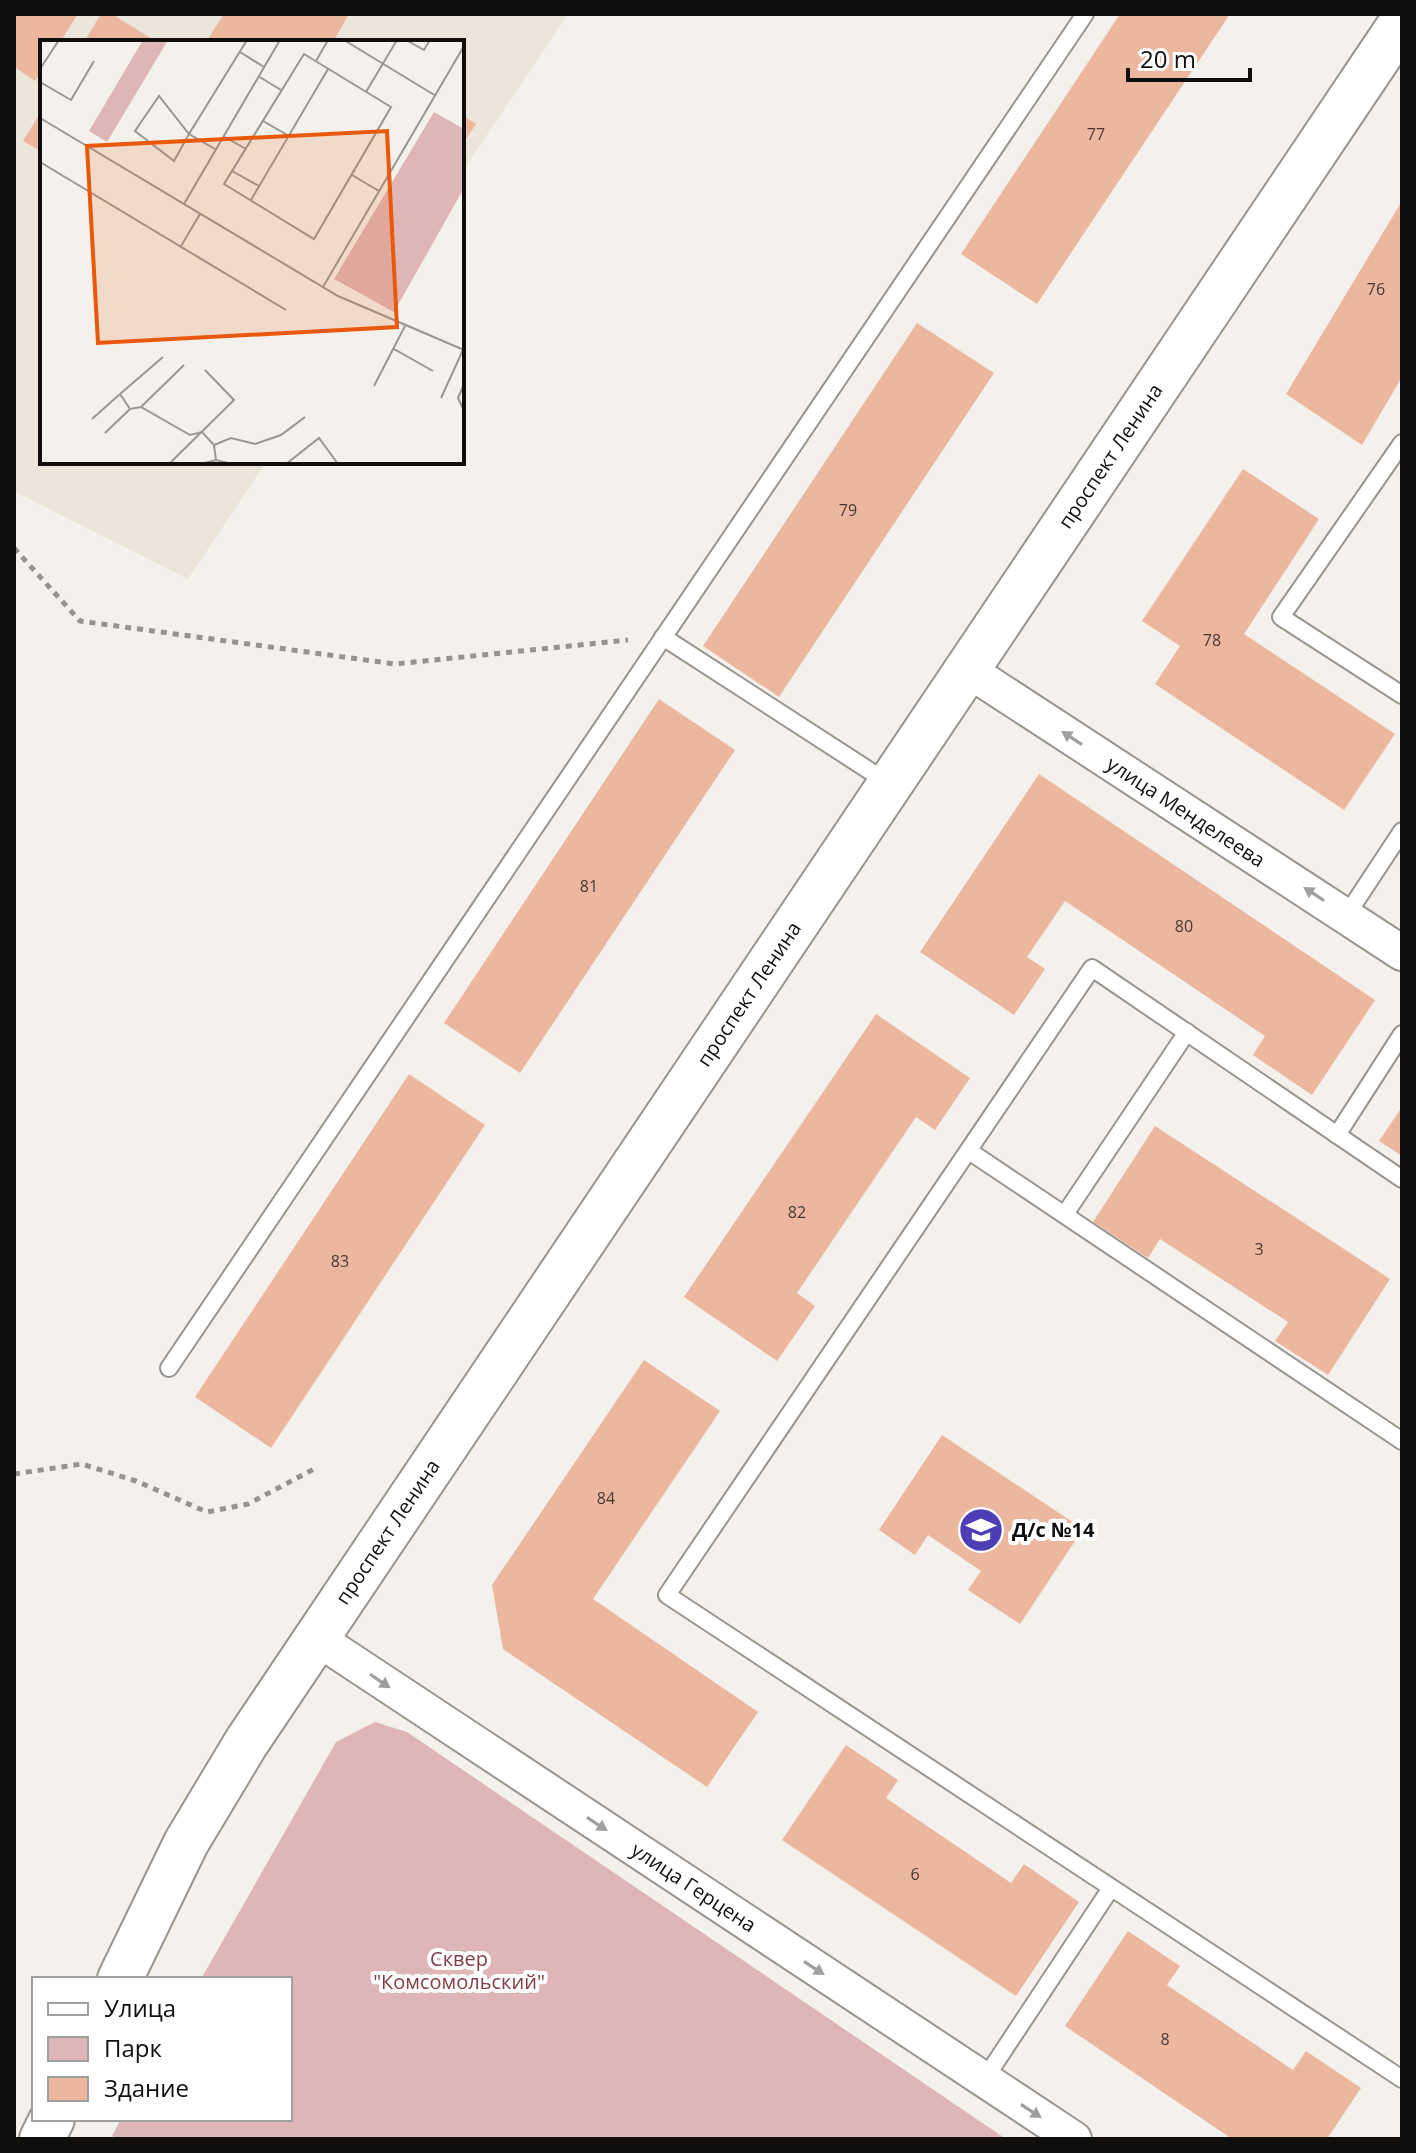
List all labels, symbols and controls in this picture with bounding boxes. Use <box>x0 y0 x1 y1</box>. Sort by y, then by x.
scale bar <box>1128 32 1250 82</box>
inset map <box>40 40 464 464</box>
text: 20 m <box>1140 42 1196 75</box>
house number: 77 <box>1087 123 1105 145</box>
house number: 76 <box>1367 278 1385 300</box>
street label: проспект Ленина <box>1052 378 1168 534</box>
house number: 79 <box>839 499 857 521</box>
house number: 78 <box>1203 629 1221 651</box>
one-way arrow <box>1061 731 1083 746</box>
street label: улица Менделеева <box>1102 750 1271 873</box>
house number: 81 <box>580 875 598 897</box>
one-way arrow <box>1303 888 1325 902</box>
house number: 80 <box>1175 915 1193 937</box>
street label: проспект Ленина <box>690 916 807 1072</box>
house number: 82 <box>788 1201 806 1223</box>
house number: 3 <box>1254 1238 1264 1260</box>
house number: 83 <box>331 1250 349 1272</box>
street label: проспект Ленина <box>329 1454 446 1610</box>
house number: 84 <box>597 1487 615 1509</box>
school or university icon: Д/с №14 <box>957 1506 1005 1554</box>
place label: Д/с №14 <box>1012 1516 1095 1543</box>
one-way arrow <box>369 1673 390 1688</box>
one-way arrow <box>586 1817 607 1832</box>
street label: улица Герцена <box>626 1836 762 1938</box>
house number: 6 <box>910 1863 920 1885</box>
park label: Сквер "Комсомольский" <box>373 1945 545 1995</box>
one-way arrow <box>803 1960 824 1975</box>
legend <box>32 1977 292 2121</box>
text: Улица <box>104 1991 176 2024</box>
house number: 8 <box>1160 2028 1170 2050</box>
text: Парк <box>104 2031 162 2064</box>
text: Здание <box>104 2071 189 2104</box>
one-way arrow <box>1020 2103 1041 2118</box>

